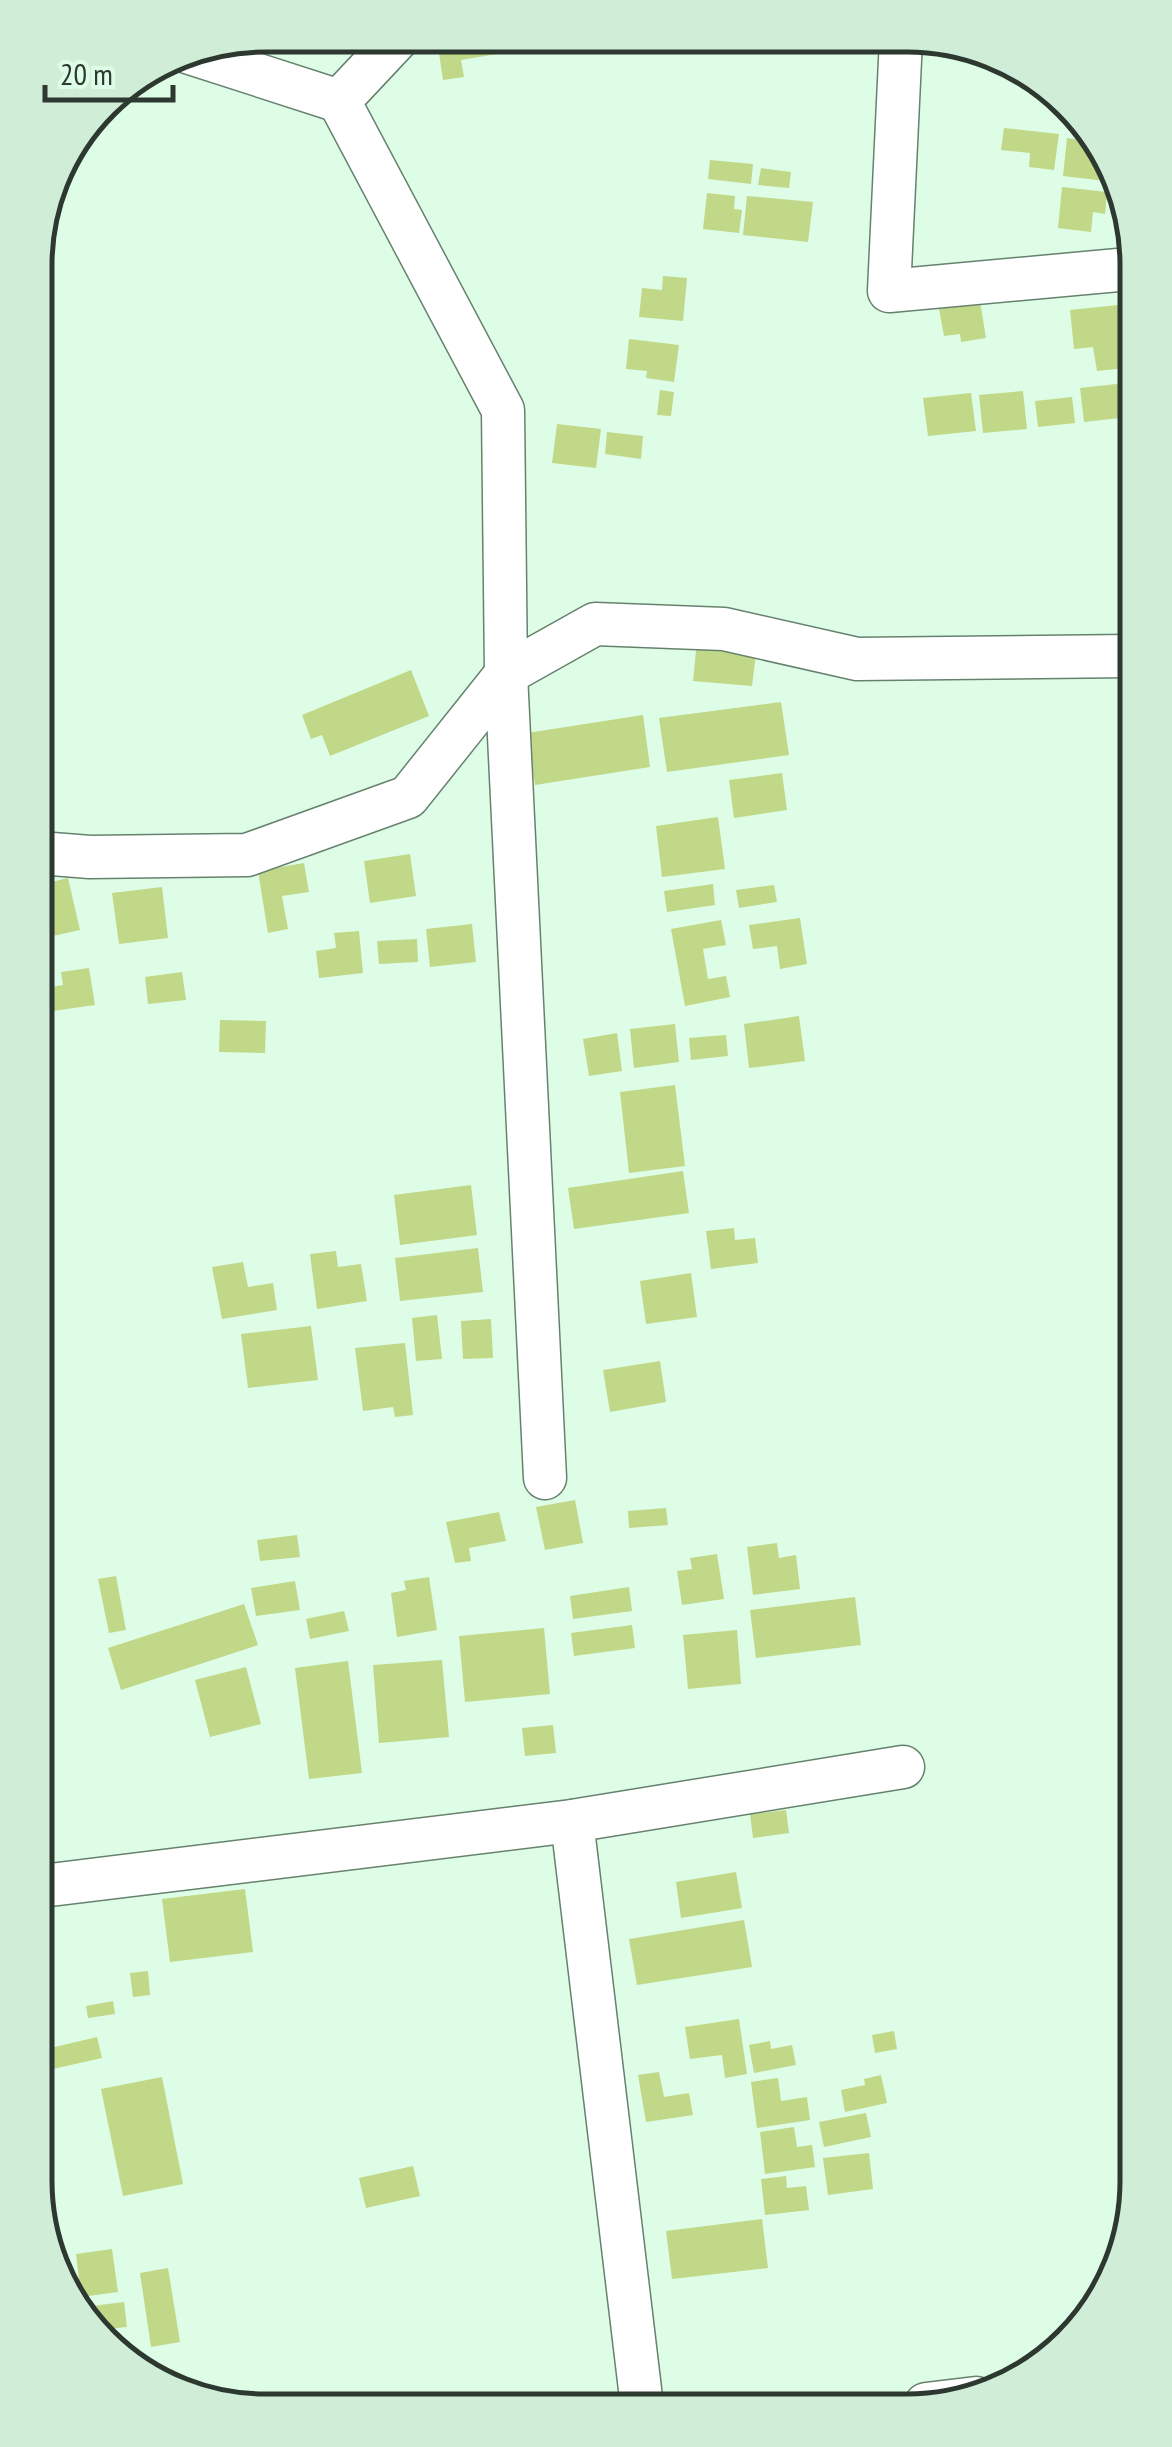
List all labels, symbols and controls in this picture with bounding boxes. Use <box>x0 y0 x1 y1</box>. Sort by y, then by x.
scale bar <box>45 40 172 102</box>
text: 20 m <box>60 54 113 93</box>

